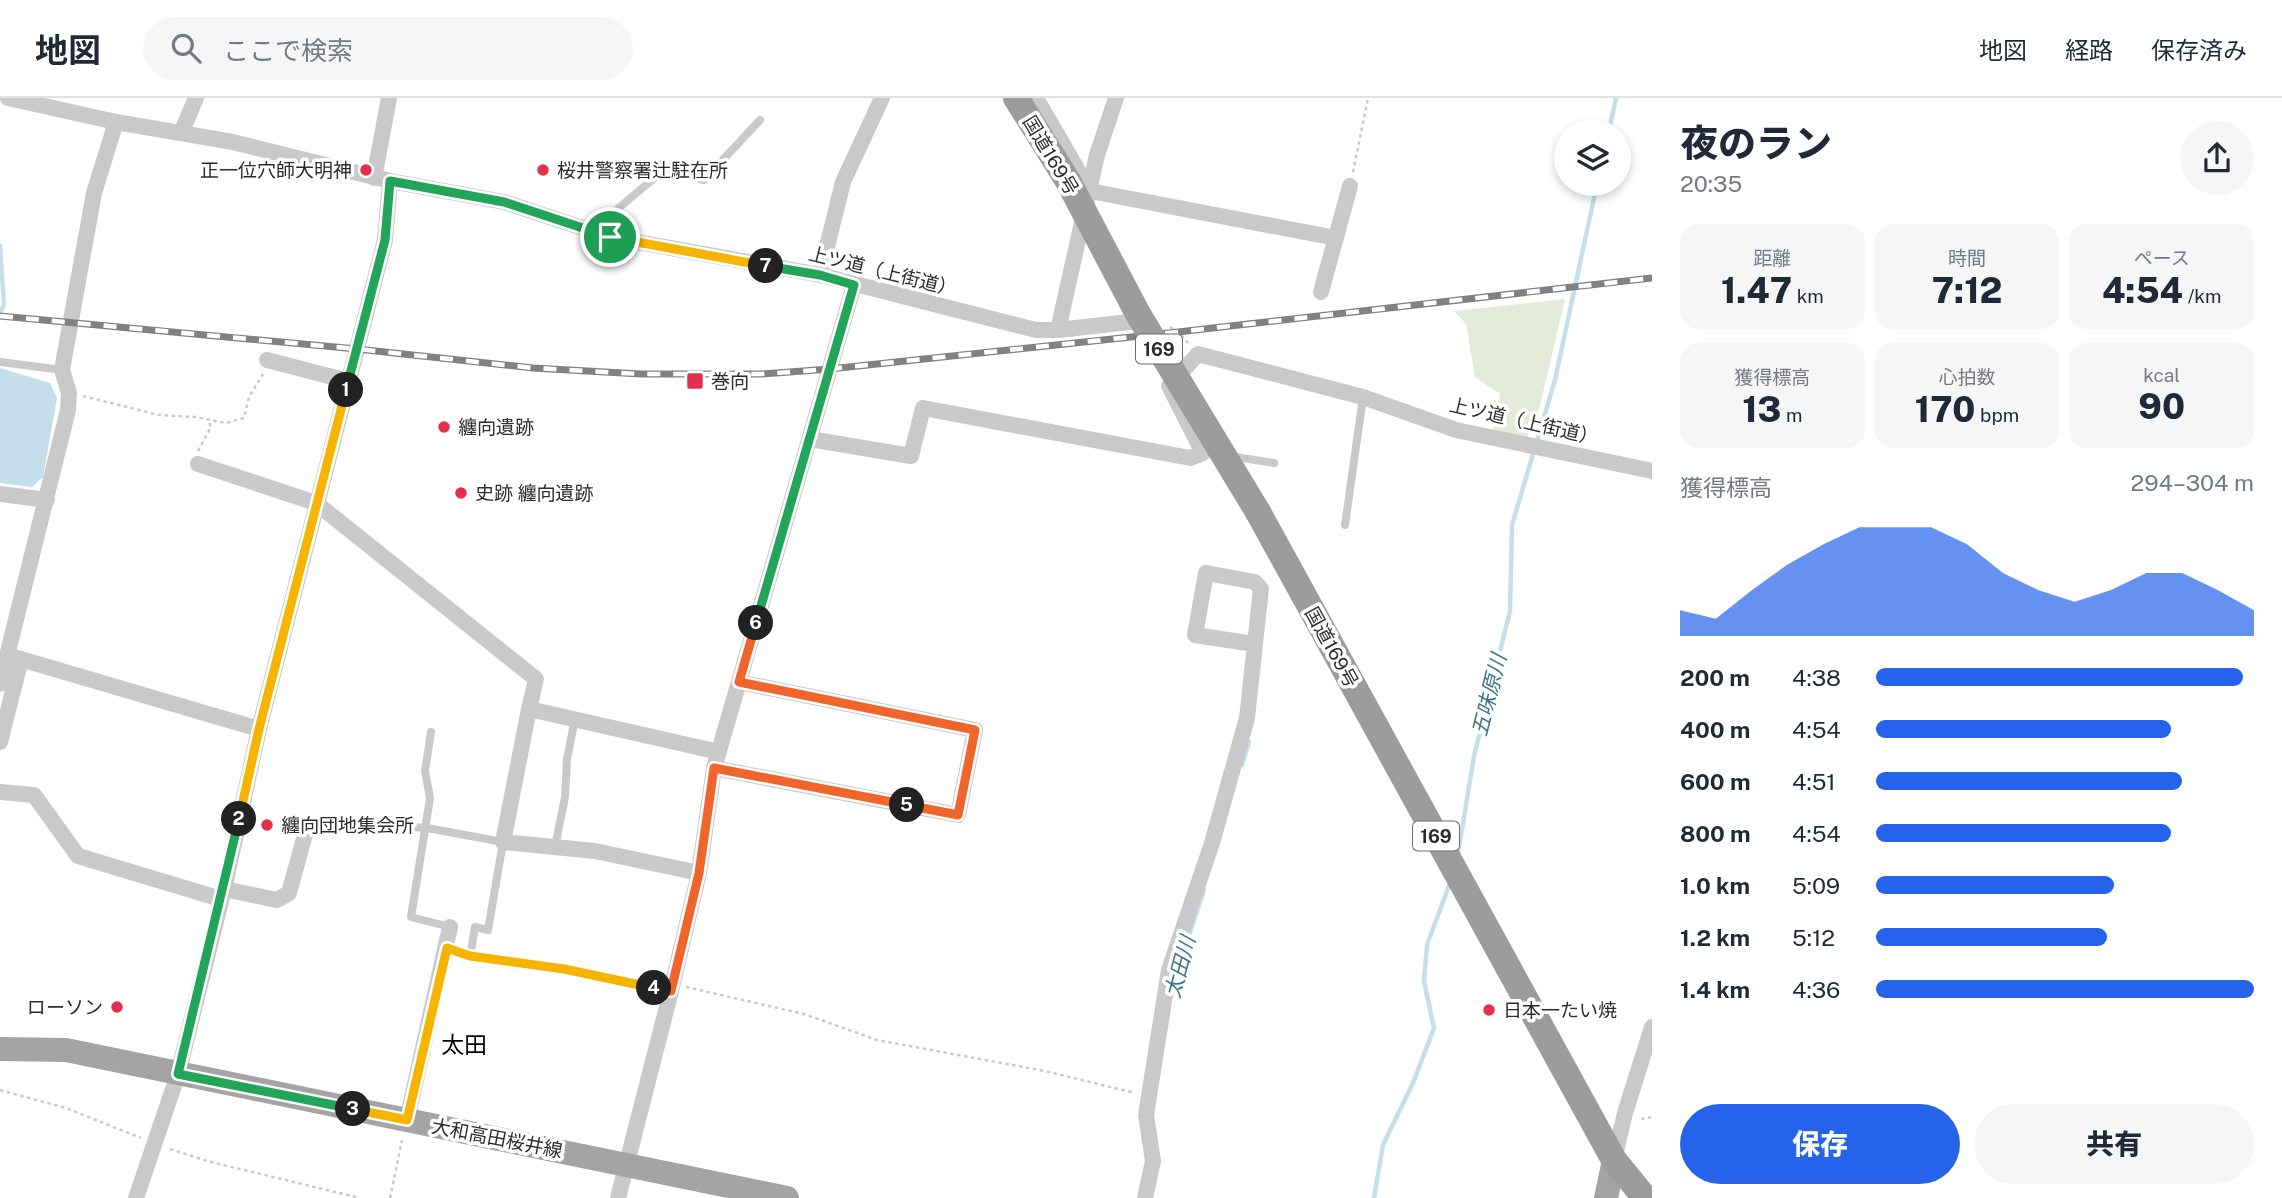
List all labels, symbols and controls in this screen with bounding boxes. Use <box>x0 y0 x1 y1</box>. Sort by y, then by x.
search box <box>143 17 633 80</box>
icon: search <box>167 29 205 67</box>
text: 地図 <box>35 31 101 69</box>
text: ここで検索 <box>223 35 353 66</box>
text: 地図 <box>1979 36 2027 64</box>
text: 経路 <box>2065 36 2113 64</box>
text: 保存済み <box>2151 36 2247 64</box>
street label: 国道169号 <box>1019 111 1083 199</box>
map controls <box>1554 119 1631 196</box>
button: layers <box>1554 119 1631 196</box>
text: 夜のラン <box>1680 121 1832 166</box>
button: share <box>2180 121 2254 195</box>
place label: 正一位穴師大明神 <box>200 159 352 181</box>
place label: 桜井警察署辻駐在所 <box>557 159 728 181</box>
marker: 正一位穴師大明神 <box>358 162 374 178</box>
marker: 桜井警察署辻駐在所 <box>535 162 551 178</box>
text: 20:35 <box>1680 170 1742 197</box>
pin <box>580 207 640 267</box>
icon: arrive <box>591 218 629 256</box>
street label: 上ツ道（上街道） <box>807 242 959 300</box>
text: 距離 <box>1753 247 1791 269</box>
text: 時間 <box>1948 247 1986 269</box>
text: ペース <box>2134 247 2190 269</box>
pin: 7 <box>748 248 784 284</box>
text: 7 <box>760 254 771 276</box>
text: 1.47 <box>1721 270 1792 311</box>
text: 7:12 <box>1932 270 2002 311</box>
text: 4:54 <box>2102 270 2183 311</box>
text: km <box>1792 285 1824 307</box>
text: /km <box>2183 285 2221 307</box>
road number: 169 <box>1136 334 1182 363</box>
text: kcal <box>2143 364 2180 386</box>
text: 獲得標高 <box>1734 366 1810 388</box>
text: 心拍数 <box>1938 366 1996 388</box>
place label: 巻向 <box>711 370 749 392</box>
marker: 巻向 <box>685 371 705 391</box>
pin: 1 <box>328 372 364 408</box>
text: 1 <box>341 378 350 400</box>
text: 90 <box>2138 386 2185 427</box>
text: 13 <box>1742 389 1781 430</box>
text: 170 <box>1915 389 1975 430</box>
street label: 上ツ道（上街道） <box>1447 393 1601 449</box>
text: m <box>1781 404 1802 426</box>
text: bpm <box>1975 404 2019 426</box>
place label: 纏向遺跡 <box>458 416 534 438</box>
marker: 纏向遺跡 <box>436 419 452 435</box>
text: 294–304 m <box>2130 469 2254 496</box>
text: 獲得標高 <box>1680 474 1772 501</box>
place label: 史跡 纏向遺跡 <box>475 482 594 504</box>
marker: 史跡 纏向遺跡 <box>453 485 469 501</box>
street label: 国道169号 <box>1301 603 1363 691</box>
pin: 6 <box>738 606 774 640</box>
text: 6 <box>749 611 762 633</box>
water label: 五味原川 <box>1467 649 1512 739</box>
text: 200 m <box>1680 664 1750 691</box>
text: 4:38 <box>1792 664 1841 691</box>
text: 400 m <box>1680 716 1750 743</box>
text: 4:54 <box>1792 716 1841 743</box>
text: 600 m <box>1680 768 1750 795</box>
text: 4:51 <box>1792 768 1836 795</box>
pin: 5 <box>890 788 925 822</box>
text: 5 <box>900 793 913 815</box>
pin: 2 <box>222 802 256 836</box>
text: 2 <box>232 807 245 829</box>
place label: 纏向団地集会所 <box>281 814 414 836</box>
marker: 纏向団地集会所 <box>259 817 275 833</box>
text: 800 m <box>1680 820 1751 847</box>
text: 4:54 <box>1792 820 1841 847</box>
road number: 169 <box>1413 822 1459 850</box>
text: 1.0 km <box>1680 872 1750 899</box>
text: 5:09 <box>1792 872 1840 899</box>
text: 1.2 km <box>1680 924 1750 951</box>
text: 5:12 <box>1792 924 1835 951</box>
water label: 太田川 <box>1160 931 1201 1001</box>
pin: 4 <box>636 970 672 1006</box>
text: 4 <box>647 976 660 998</box>
text: 1.4 km <box>1680 976 1750 1003</box>
text: 4:36 <box>1792 976 1840 1003</box>
place label: ローソン <box>27 996 103 1018</box>
marker: ローソン <box>109 999 125 1015</box>
place label: 日本一たい焼 <box>1503 999 1617 1021</box>
marker: 日本一たい焼 <box>1481 1002 1497 1018</box>
district label: 太田 <box>441 1031 487 1058</box>
pin: 3 <box>336 1091 370 1126</box>
text: 3 <box>346 1097 359 1119</box>
button: 保存 <box>1680 1104 1960 1184</box>
button: 共有 <box>1974 1104 2254 1184</box>
street label: 大和高田桜井線 <box>430 1115 564 1161</box>

